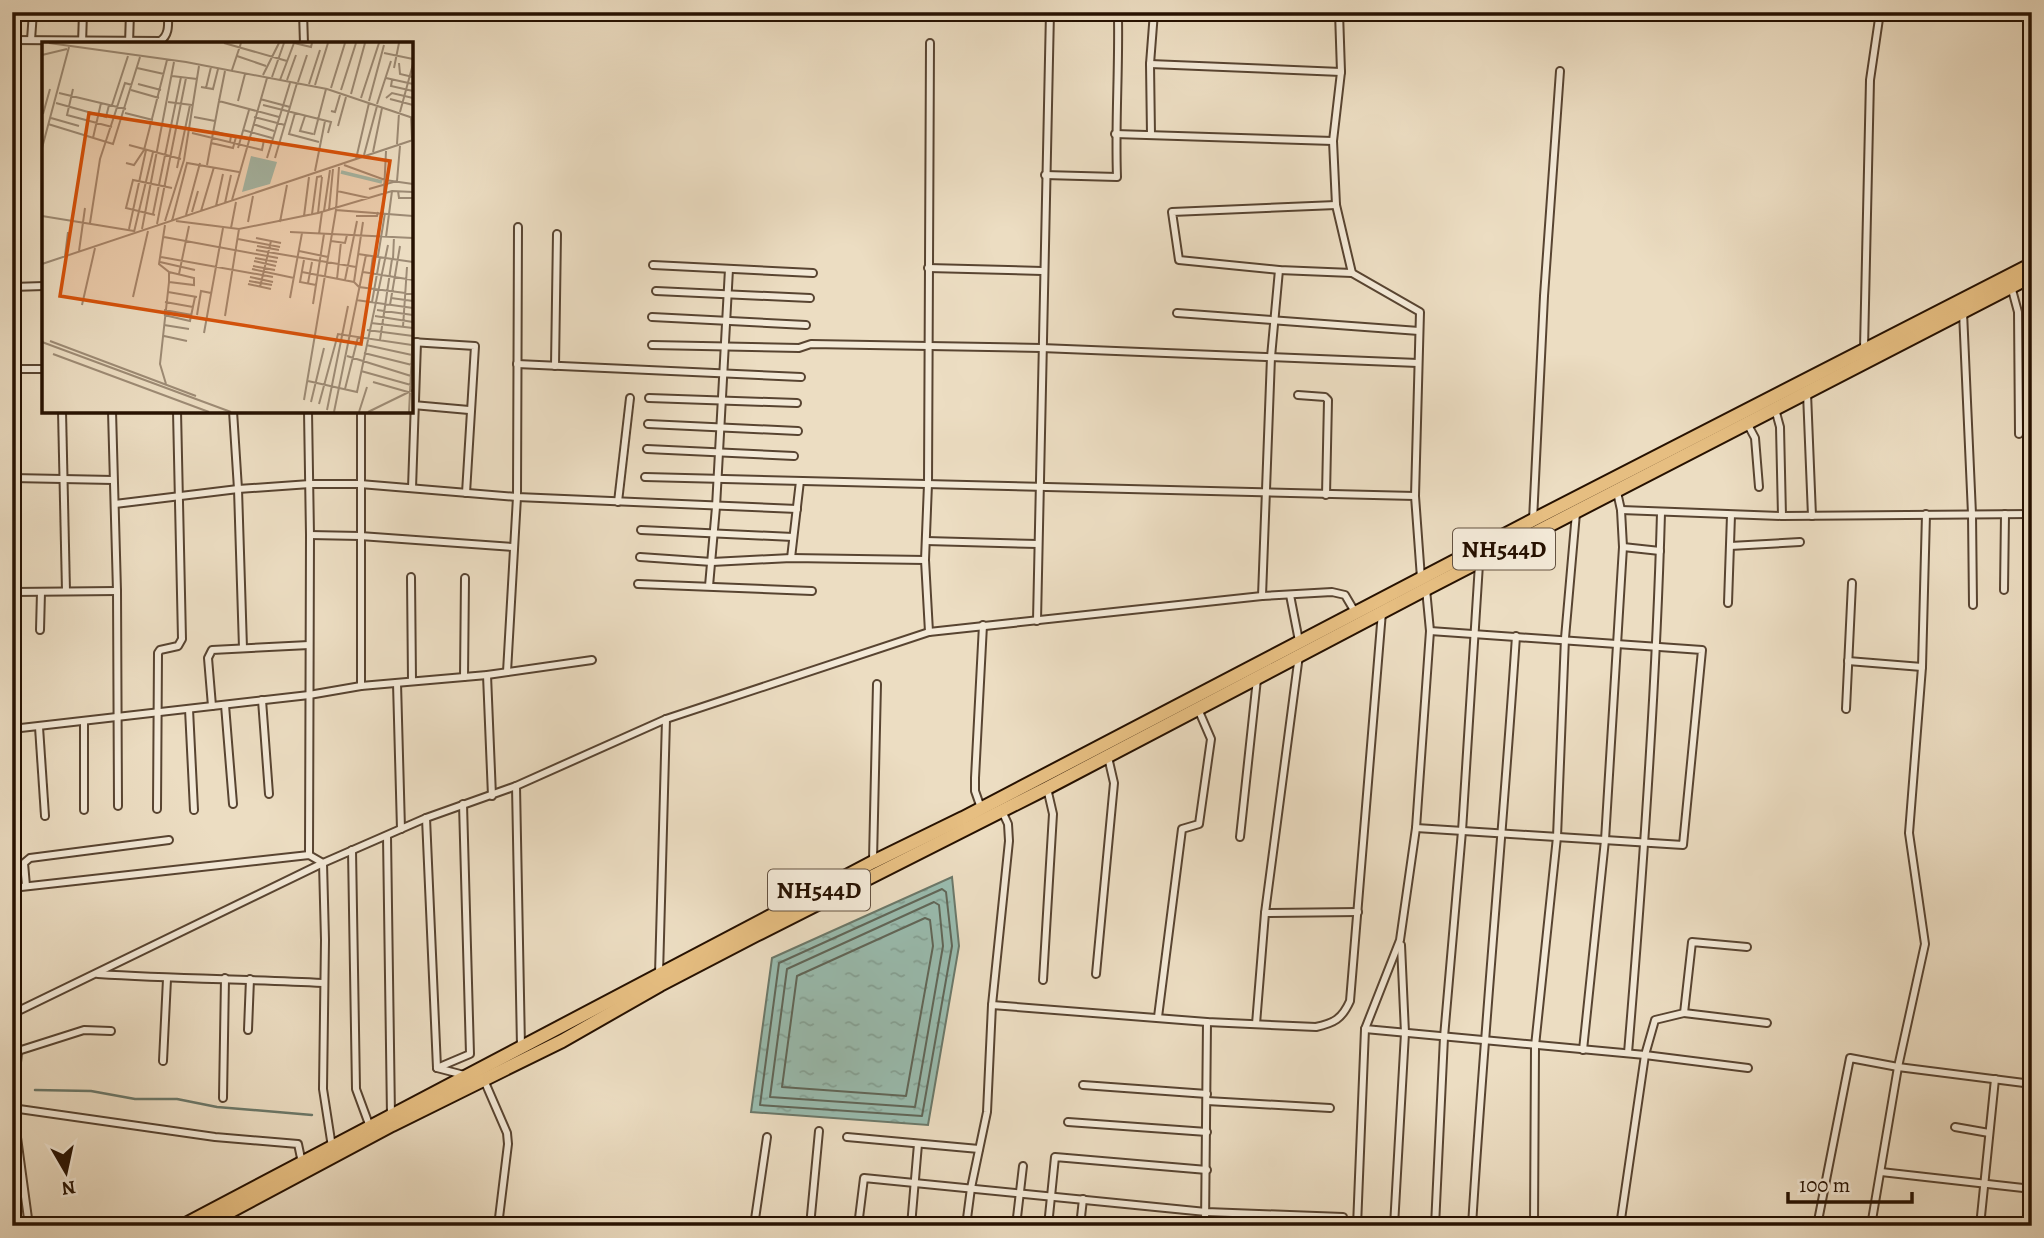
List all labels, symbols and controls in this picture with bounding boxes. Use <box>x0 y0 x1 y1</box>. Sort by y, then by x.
inset map <box>42 42 413 413</box>
road number: NH544D <box>1453 528 1555 570</box>
road number: NH544D <box>768 870 870 910</box>
north arrow <box>32 1136 102 1206</box>
scale bar <box>1788 1161 1913 1205</box>
text: 100 m <box>1799 1171 1850 1199</box>
text: N <box>59 1174 77 1202</box>

